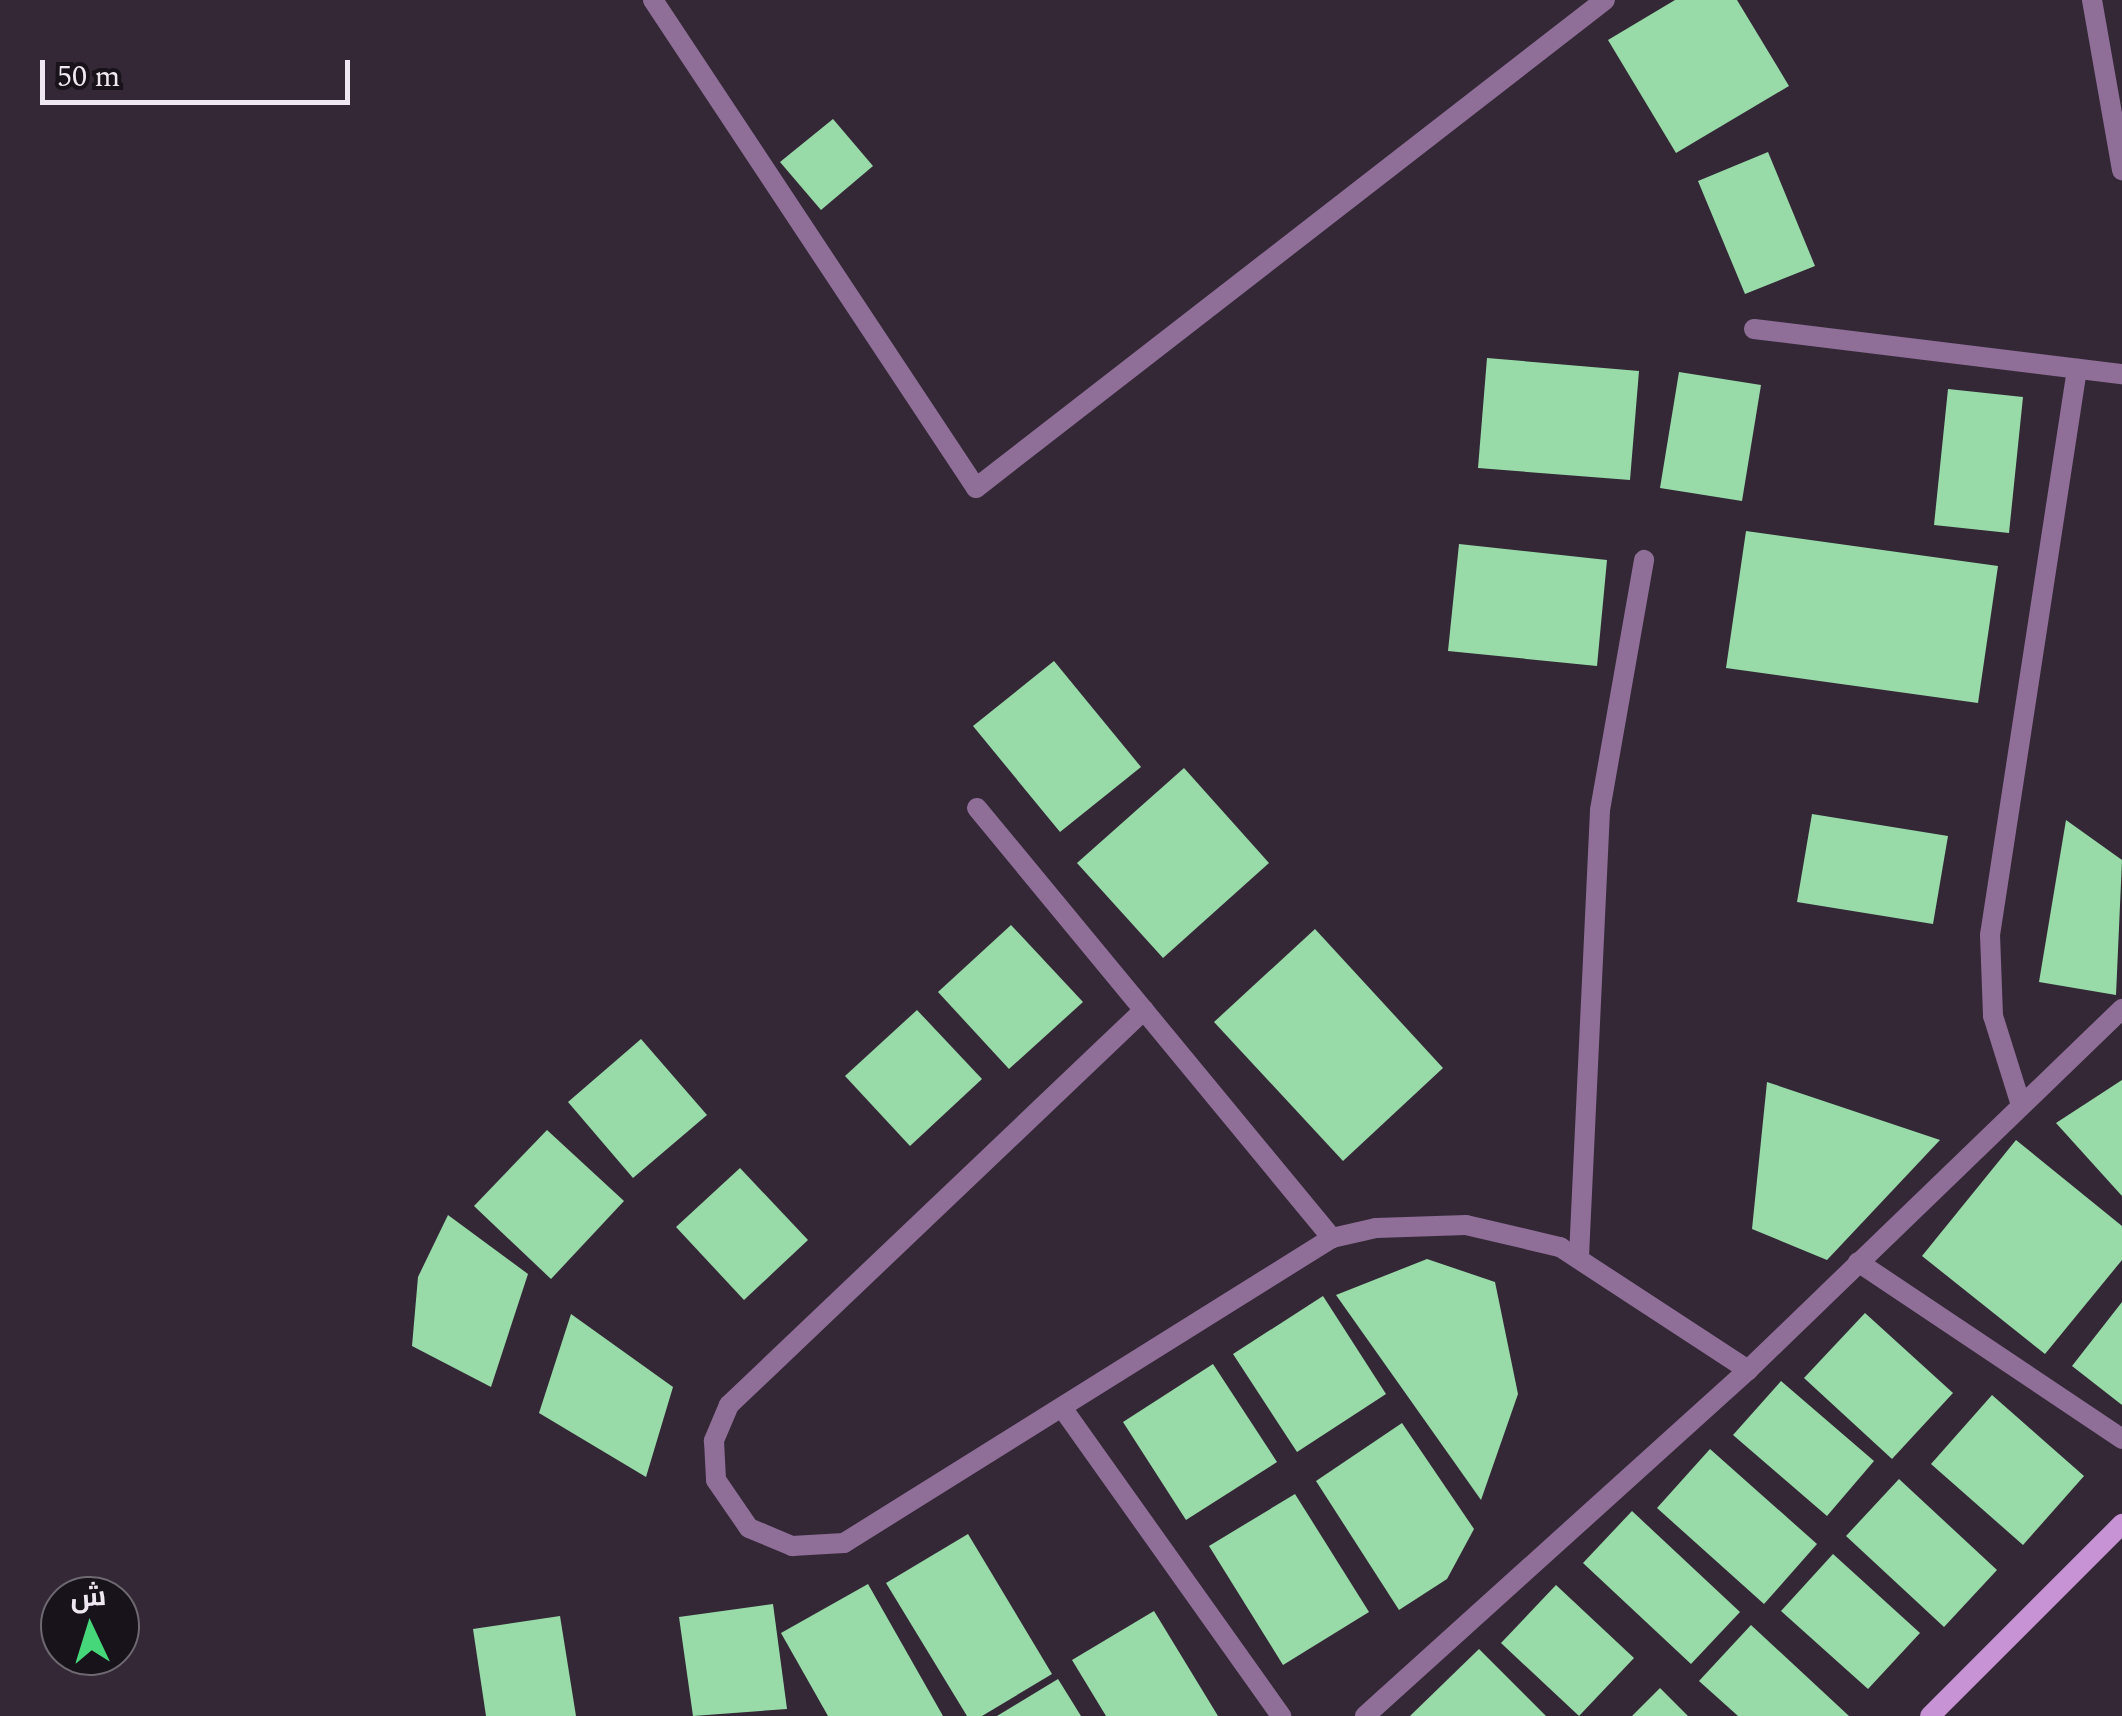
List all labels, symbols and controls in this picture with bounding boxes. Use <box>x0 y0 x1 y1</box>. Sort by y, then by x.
scale bar <box>45 40 355 102</box>
text: 50 m <box>57 54 120 100</box>
text: ش <box>69 1575 107 1620</box>
north arrow <box>40 1576 140 1676</box>

